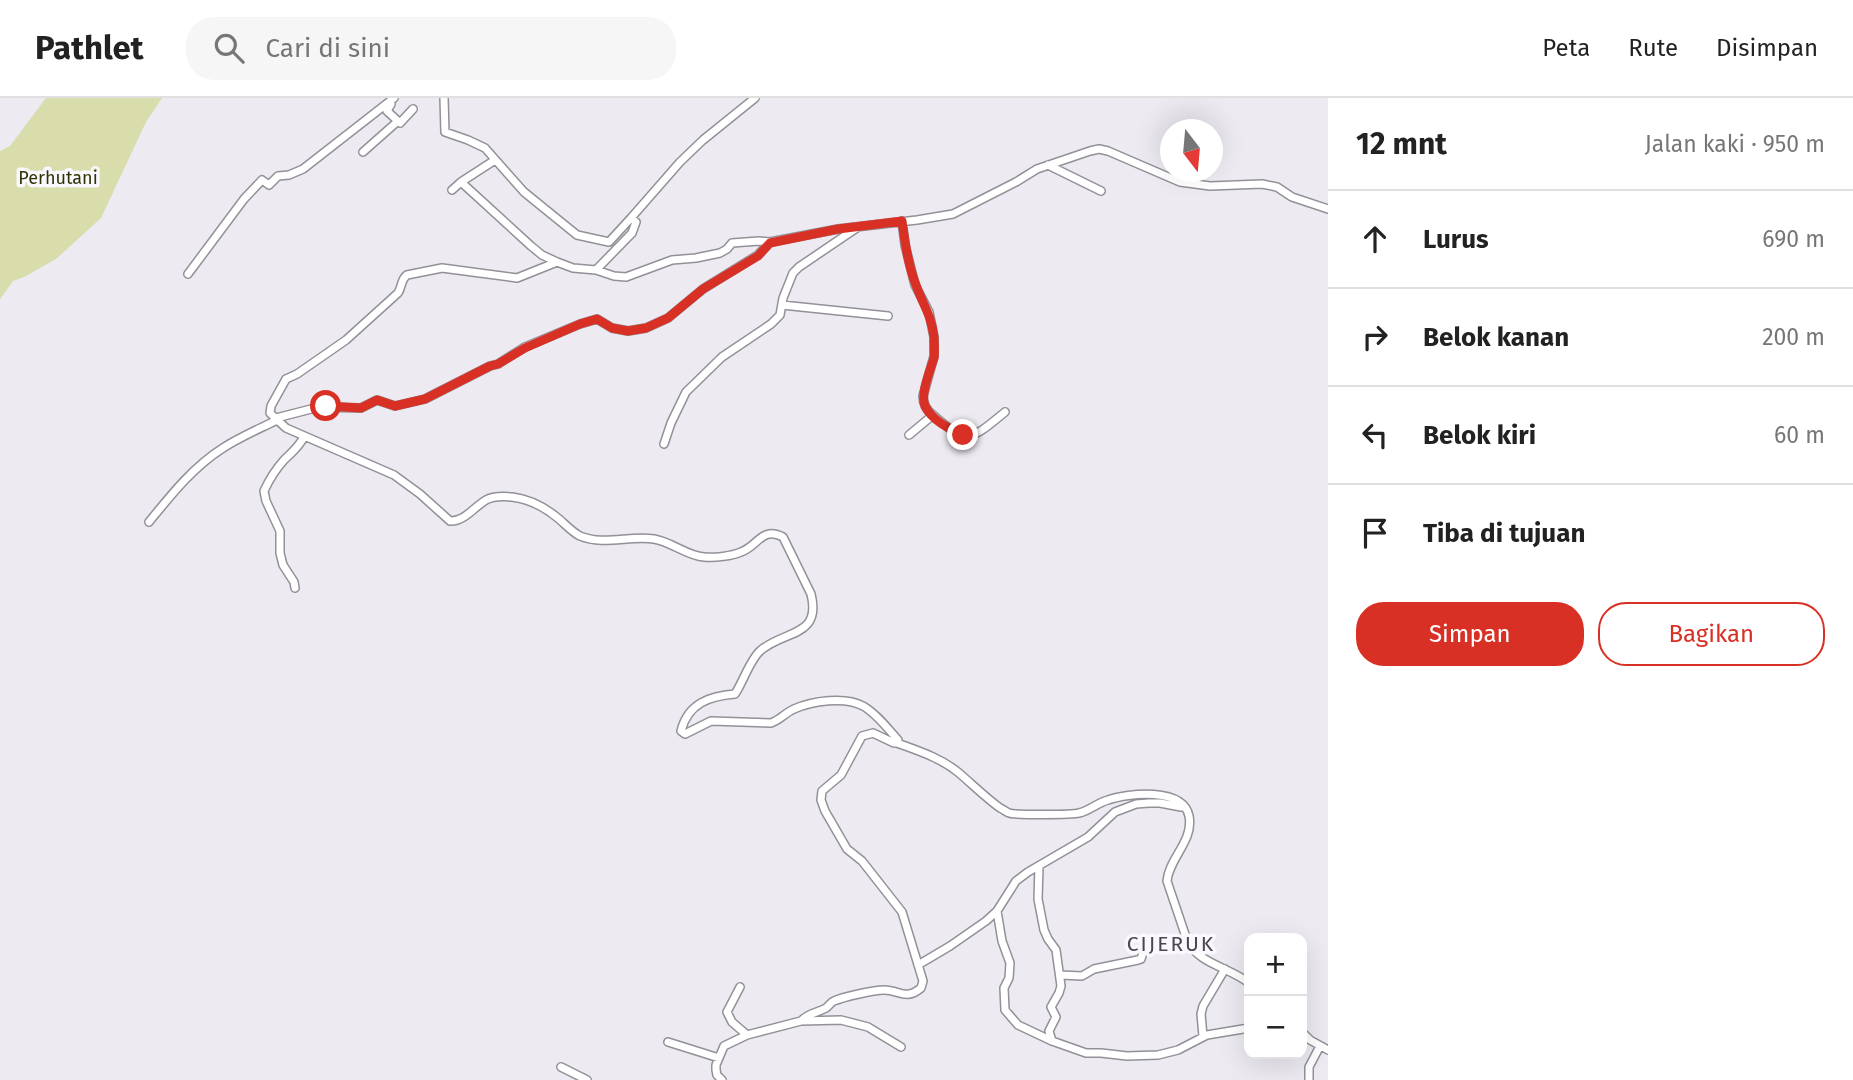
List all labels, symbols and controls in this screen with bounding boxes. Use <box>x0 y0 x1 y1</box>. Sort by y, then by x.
search box <box>186 17 676 80</box>
text: Pathlet <box>35 28 144 68</box>
icon: search <box>210 29 248 67</box>
text: Cari di sini <box>266 33 390 64</box>
text: Peta <box>1542 34 1590 62</box>
text: Rute <box>1628 34 1678 62</box>
text: Disimpan <box>1716 34 1818 62</box>
north arrow <box>1160 119 1223 182</box>
text: 12 mnt <box>1356 126 1447 162</box>
text: Jalan kaki · 950 m <box>1645 130 1825 158</box>
park label: Perhutani <box>18 167 98 189</box>
icon: ahead <box>1356 220 1394 258</box>
text: Lurus <box>1423 224 1489 255</box>
text: 690 m <box>1762 225 1825 253</box>
icon: right <box>1356 318 1394 356</box>
text: Belok kanan <box>1423 322 1569 353</box>
text: 200 m <box>1762 323 1825 351</box>
route start <box>310 390 341 421</box>
icon: left <box>1356 416 1394 454</box>
route end <box>947 419 978 450</box>
text: Belok kiri <box>1423 420 1536 451</box>
text: 60 m <box>1774 421 1825 449</box>
icon: arrive <box>1356 514 1394 552</box>
text: Tiba di tujuan <box>1423 518 1585 549</box>
button: Simpan <box>1356 602 1584 666</box>
button: Bagikan <box>1598 602 1825 666</box>
district label: CIJERUK <box>1127 931 1215 957</box>
map controls <box>1244 933 1307 1059</box>
button: + <box>1244 933 1307 996</box>
button: − <box>1244 996 1307 1059</box>

